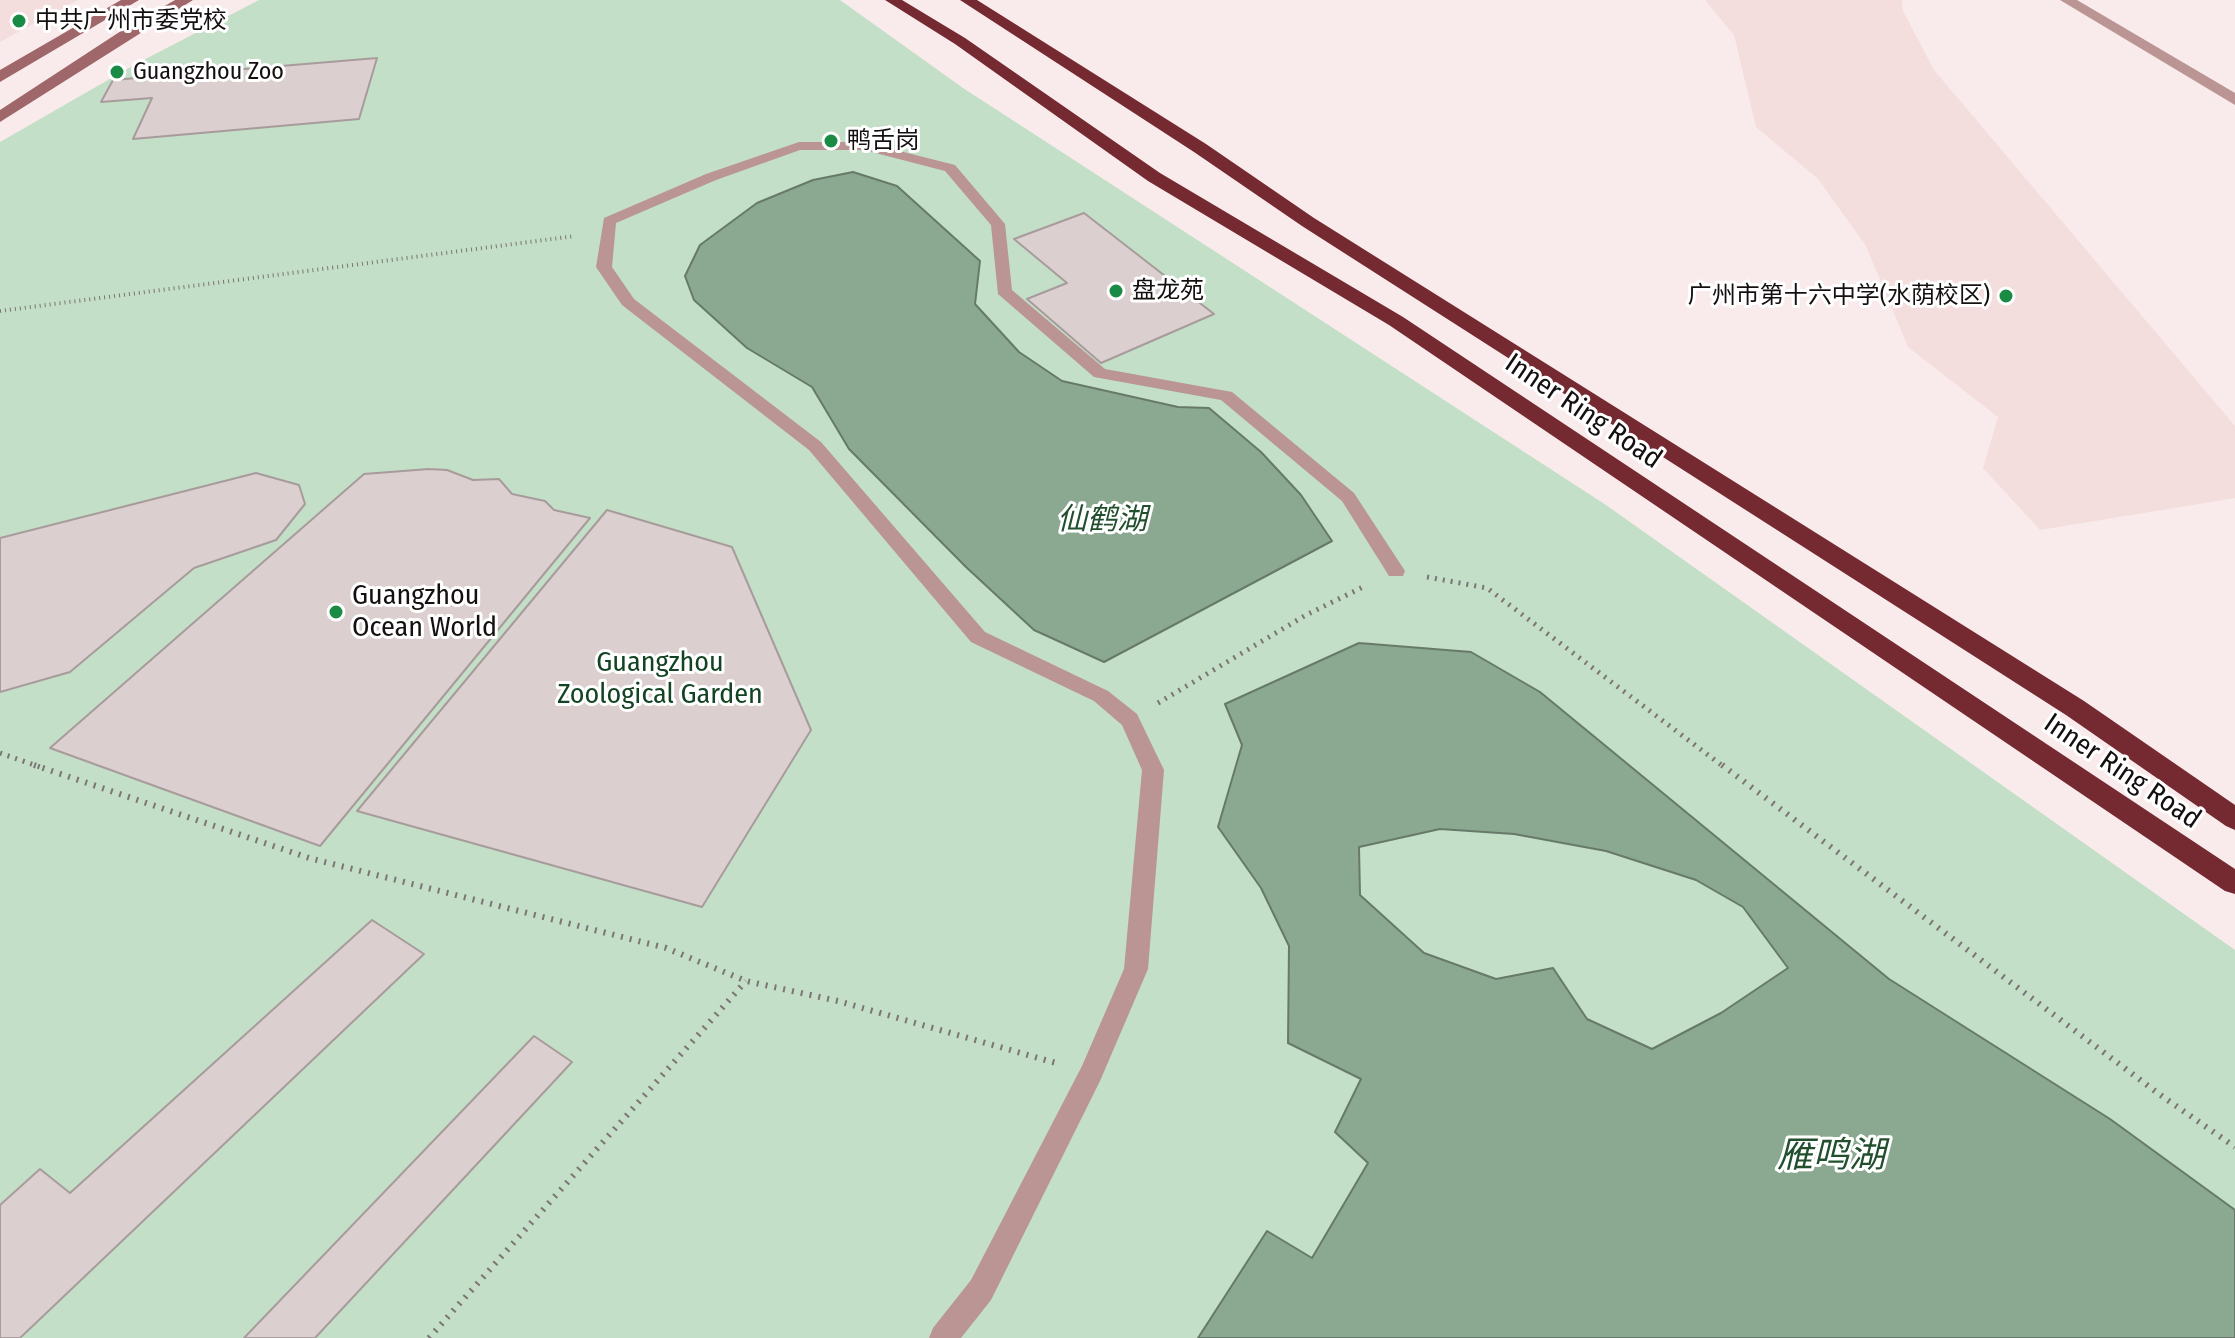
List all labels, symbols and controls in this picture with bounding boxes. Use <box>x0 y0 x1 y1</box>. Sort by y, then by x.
place label: 中共广州市委党校 <box>35 7 227 35</box>
marker: 中共广州市委党校 <box>10 12 28 30</box>
place label: Guangzhou Zoo <box>133 58 284 86</box>
marker: Guangzhou Zoo <box>108 63 126 81</box>
place label: 鸭舌岗 <box>847 127 919 155</box>
marker: 鸭舌岗 <box>822 132 840 150</box>
place label: 盘龙苑 <box>1132 277 1204 305</box>
marker: 盘龙苑 <box>1107 282 1125 300</box>
place label: 广州市第十六中学(水荫校区) <box>1688 282 1990 310</box>
marker: 广州市第十六中学(水荫校区) <box>1997 287 2015 305</box>
street label: Inner Ring Road <box>1498 347 1668 477</box>
water label: 仙鹤湖 <box>1057 503 1147 539</box>
place label: Guangzhou Ocean World <box>352 579 497 645</box>
marker: Guangzhou Ocean World <box>327 603 345 621</box>
park label: Guangzhou Zoological Garden <box>557 646 763 712</box>
street label: Inner Ring Road <box>2037 707 2207 837</box>
water label: 雁鸣湖 <box>1777 1135 1885 1179</box>

